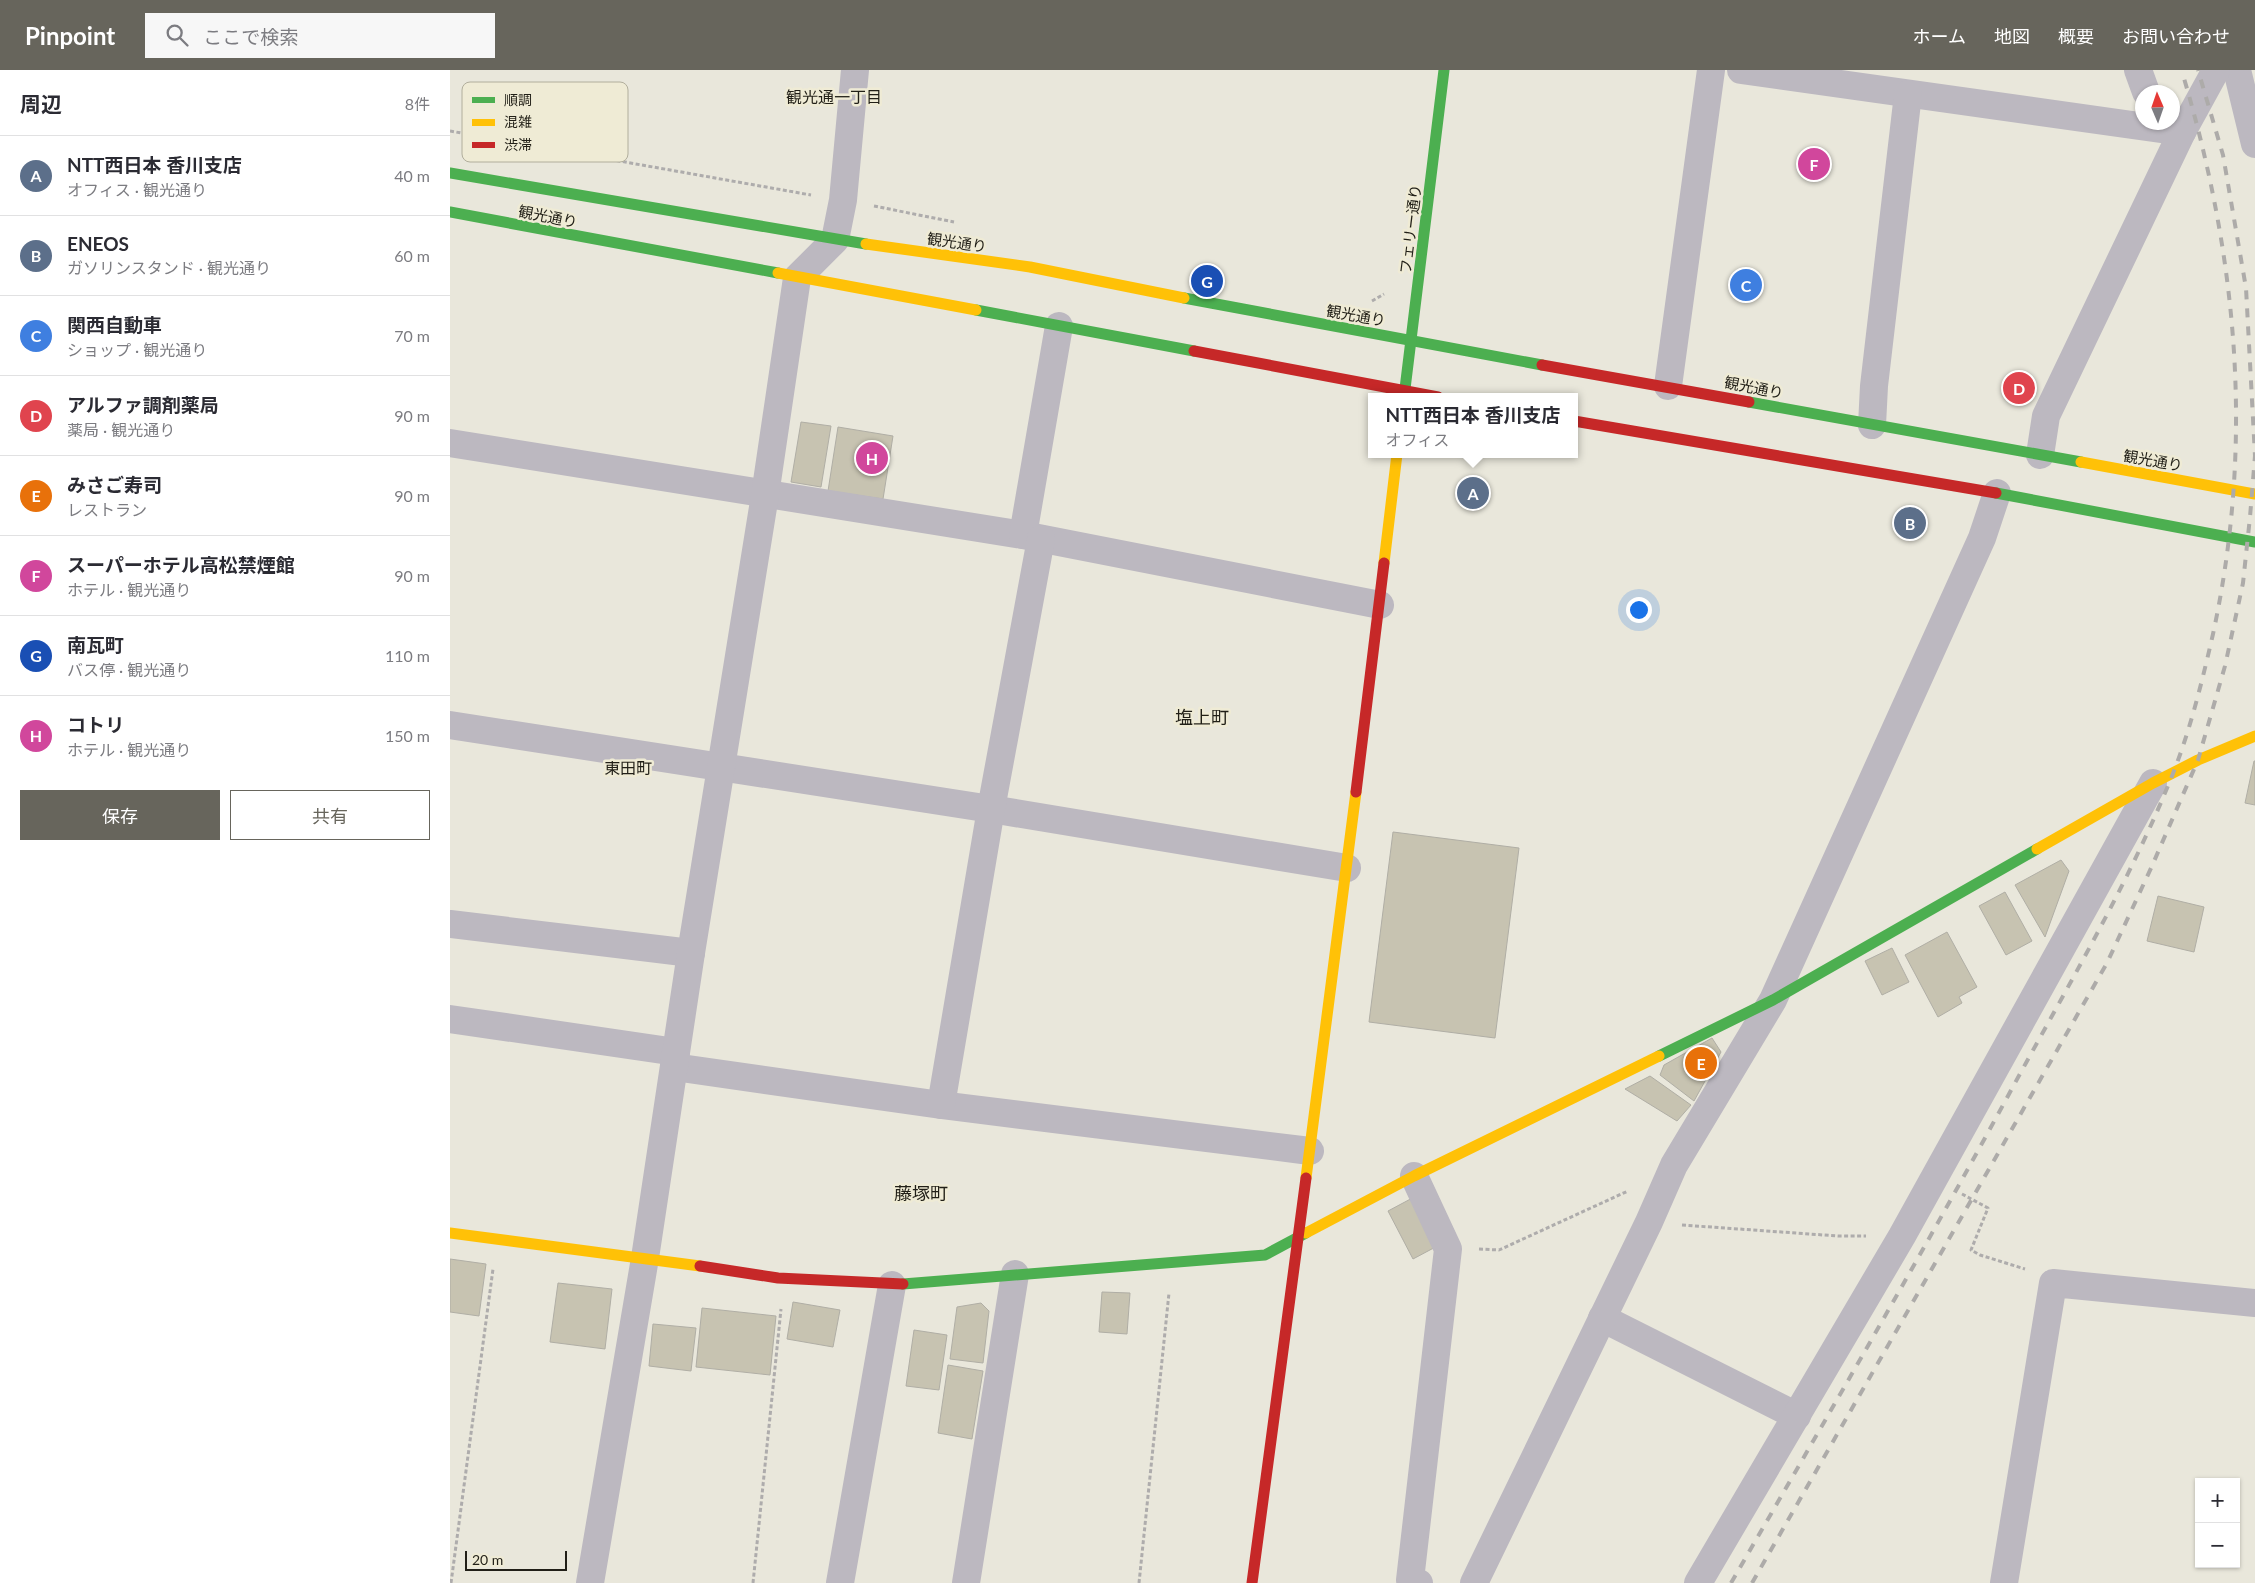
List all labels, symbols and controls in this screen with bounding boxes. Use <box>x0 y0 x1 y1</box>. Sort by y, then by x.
search box <box>145 13 495 58</box>
text: Pinpoint <box>25 21 115 50</box>
icon: search <box>163 21 191 49</box>
text: ここで検索 <box>203 25 298 48</box>
text: ホーム <box>1913 25 1966 47</box>
text: 地図 <box>1994 25 2030 47</box>
text: 概要 <box>2058 25 2094 47</box>
text: お問い合わせ <box>2122 25 2230 47</box>
legend <box>462 82 628 162</box>
north arrow <box>2135 85 2180 130</box>
district label: 観光通一丁目 <box>786 87 882 106</box>
text: 周辺 <box>20 91 62 116</box>
text: 順調 <box>504 91 532 108</box>
text: 8件 <box>405 94 430 113</box>
text: 混雑 <box>504 113 532 130</box>
text: 渋滞 <box>504 136 532 153</box>
pin: F <box>1798 145 1830 183</box>
text: NTT西日本 香川支店 <box>67 153 242 176</box>
text: A <box>30 166 42 185</box>
text: 40 m <box>394 166 430 185</box>
text: オフィス · 観光通り <box>67 180 207 199</box>
street label: フェリー通り <box>1396 183 1424 275</box>
street label: 観光通り <box>517 201 579 231</box>
street label: 観光通り <box>926 229 988 255</box>
text: ENEOS <box>67 232 129 255</box>
text: B <box>31 246 41 265</box>
text: 60 m <box>394 246 430 265</box>
text: ガソリンスタンド · 観光通り <box>67 258 271 277</box>
pin: G <box>1191 262 1223 300</box>
pin: C <box>1730 266 1762 304</box>
street label: 観光通り <box>1325 301 1387 329</box>
text: 関西自動車 <box>67 313 162 336</box>
text: C <box>31 326 41 345</box>
text: 70 m <box>394 326 430 345</box>
text: ショップ · 観光通り <box>67 340 207 359</box>
pin: D <box>2003 369 2035 407</box>
street label: 観光通り <box>1723 372 1785 402</box>
text: アルファ調剤薬局 <box>67 393 219 416</box>
popup <box>1368 393 1578 458</box>
text: NTT西日本 香川支店 <box>1385 403 1561 426</box>
text: D <box>30 406 42 425</box>
text: 90 m <box>394 406 430 425</box>
text: 薬局 · 観光通り <box>67 420 175 439</box>
text: オフィス <box>1385 430 1449 449</box>
pin: H <box>856 439 888 477</box>
street label: 観光通り <box>2122 446 2184 474</box>
text: みさご寿司 <box>67 473 162 496</box>
pin: A <box>1457 474 1489 512</box>
text: E <box>31 486 41 505</box>
text: 90 m <box>394 486 430 505</box>
text: レストラン <box>67 500 147 519</box>
pin: B <box>1894 504 1926 542</box>
text: スーパーホテル高松禁煙館 <box>67 553 295 576</box>
text: F <box>31 566 41 585</box>
text: 90 m <box>394 566 430 585</box>
text: ホテル · 観光通り <box>67 580 191 599</box>
your location <box>1626 597 1652 623</box>
text: 南瓦町 <box>67 633 124 656</box>
text: G <box>30 646 42 665</box>
text: 110 m <box>385 646 430 665</box>
text: バス停 · 観光通り <box>67 660 191 679</box>
district label: 塩上町 <box>1175 706 1229 728</box>
text: コトリ <box>67 713 124 736</box>
text: H <box>30 726 42 745</box>
text: 150 m <box>385 726 430 745</box>
text: ホテル · 観光通り <box>67 740 191 759</box>
district label: 東田町 <box>604 758 652 777</box>
button: 保存 <box>20 790 220 840</box>
button: 共有 <box>230 790 430 840</box>
pin: E <box>1685 1044 1717 1082</box>
district label: 藤塚町 <box>894 1182 948 1204</box>
map controls <box>2195 1478 2240 1568</box>
button: + <box>2195 1478 2240 1523</box>
button: − <box>2195 1523 2240 1568</box>
scale bar <box>465 1548 568 1571</box>
text: 20 m <box>472 1551 503 1568</box>

